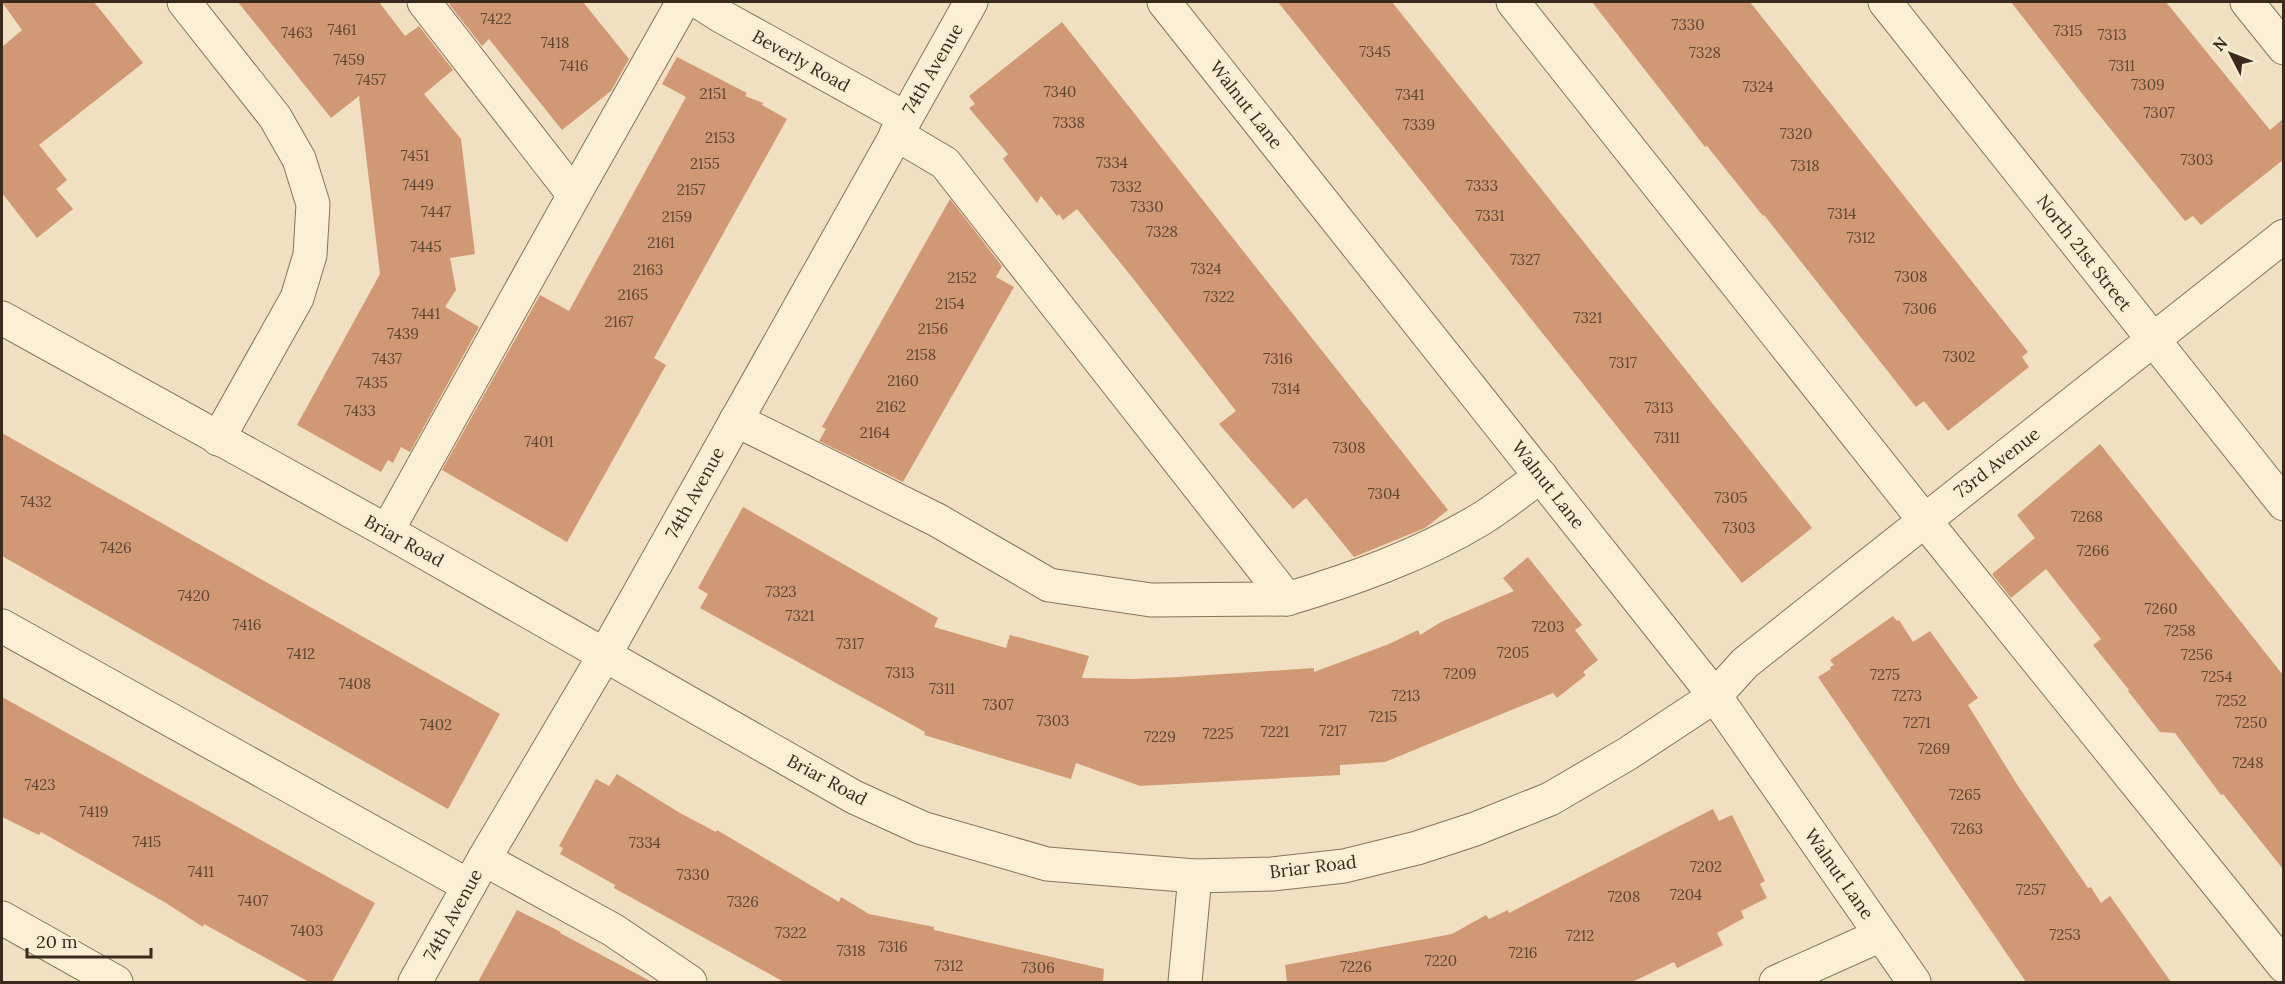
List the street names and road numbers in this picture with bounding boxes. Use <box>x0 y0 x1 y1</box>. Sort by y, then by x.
street label: 74th Avenue <box>897 19 968 118</box>
street label: Beverly Road <box>748 24 854 97</box>
street label: Walnut Lane <box>1205 56 1288 154</box>
street label: North 21st Street <box>2032 190 2137 316</box>
street label: 73rd Avenue <box>1949 422 2044 503</box>
street label: Walnut Lane <box>1507 436 1590 534</box>
street label: 74th Avenue <box>660 443 729 543</box>
street label: Briar Road <box>360 509 448 572</box>
street label: Briar Road <box>783 749 871 810</box>
street label: Walnut Lane <box>1800 824 1879 924</box>
street label: Briar Road <box>1268 850 1358 883</box>
street label: 74th Avenue <box>418 865 487 965</box>

